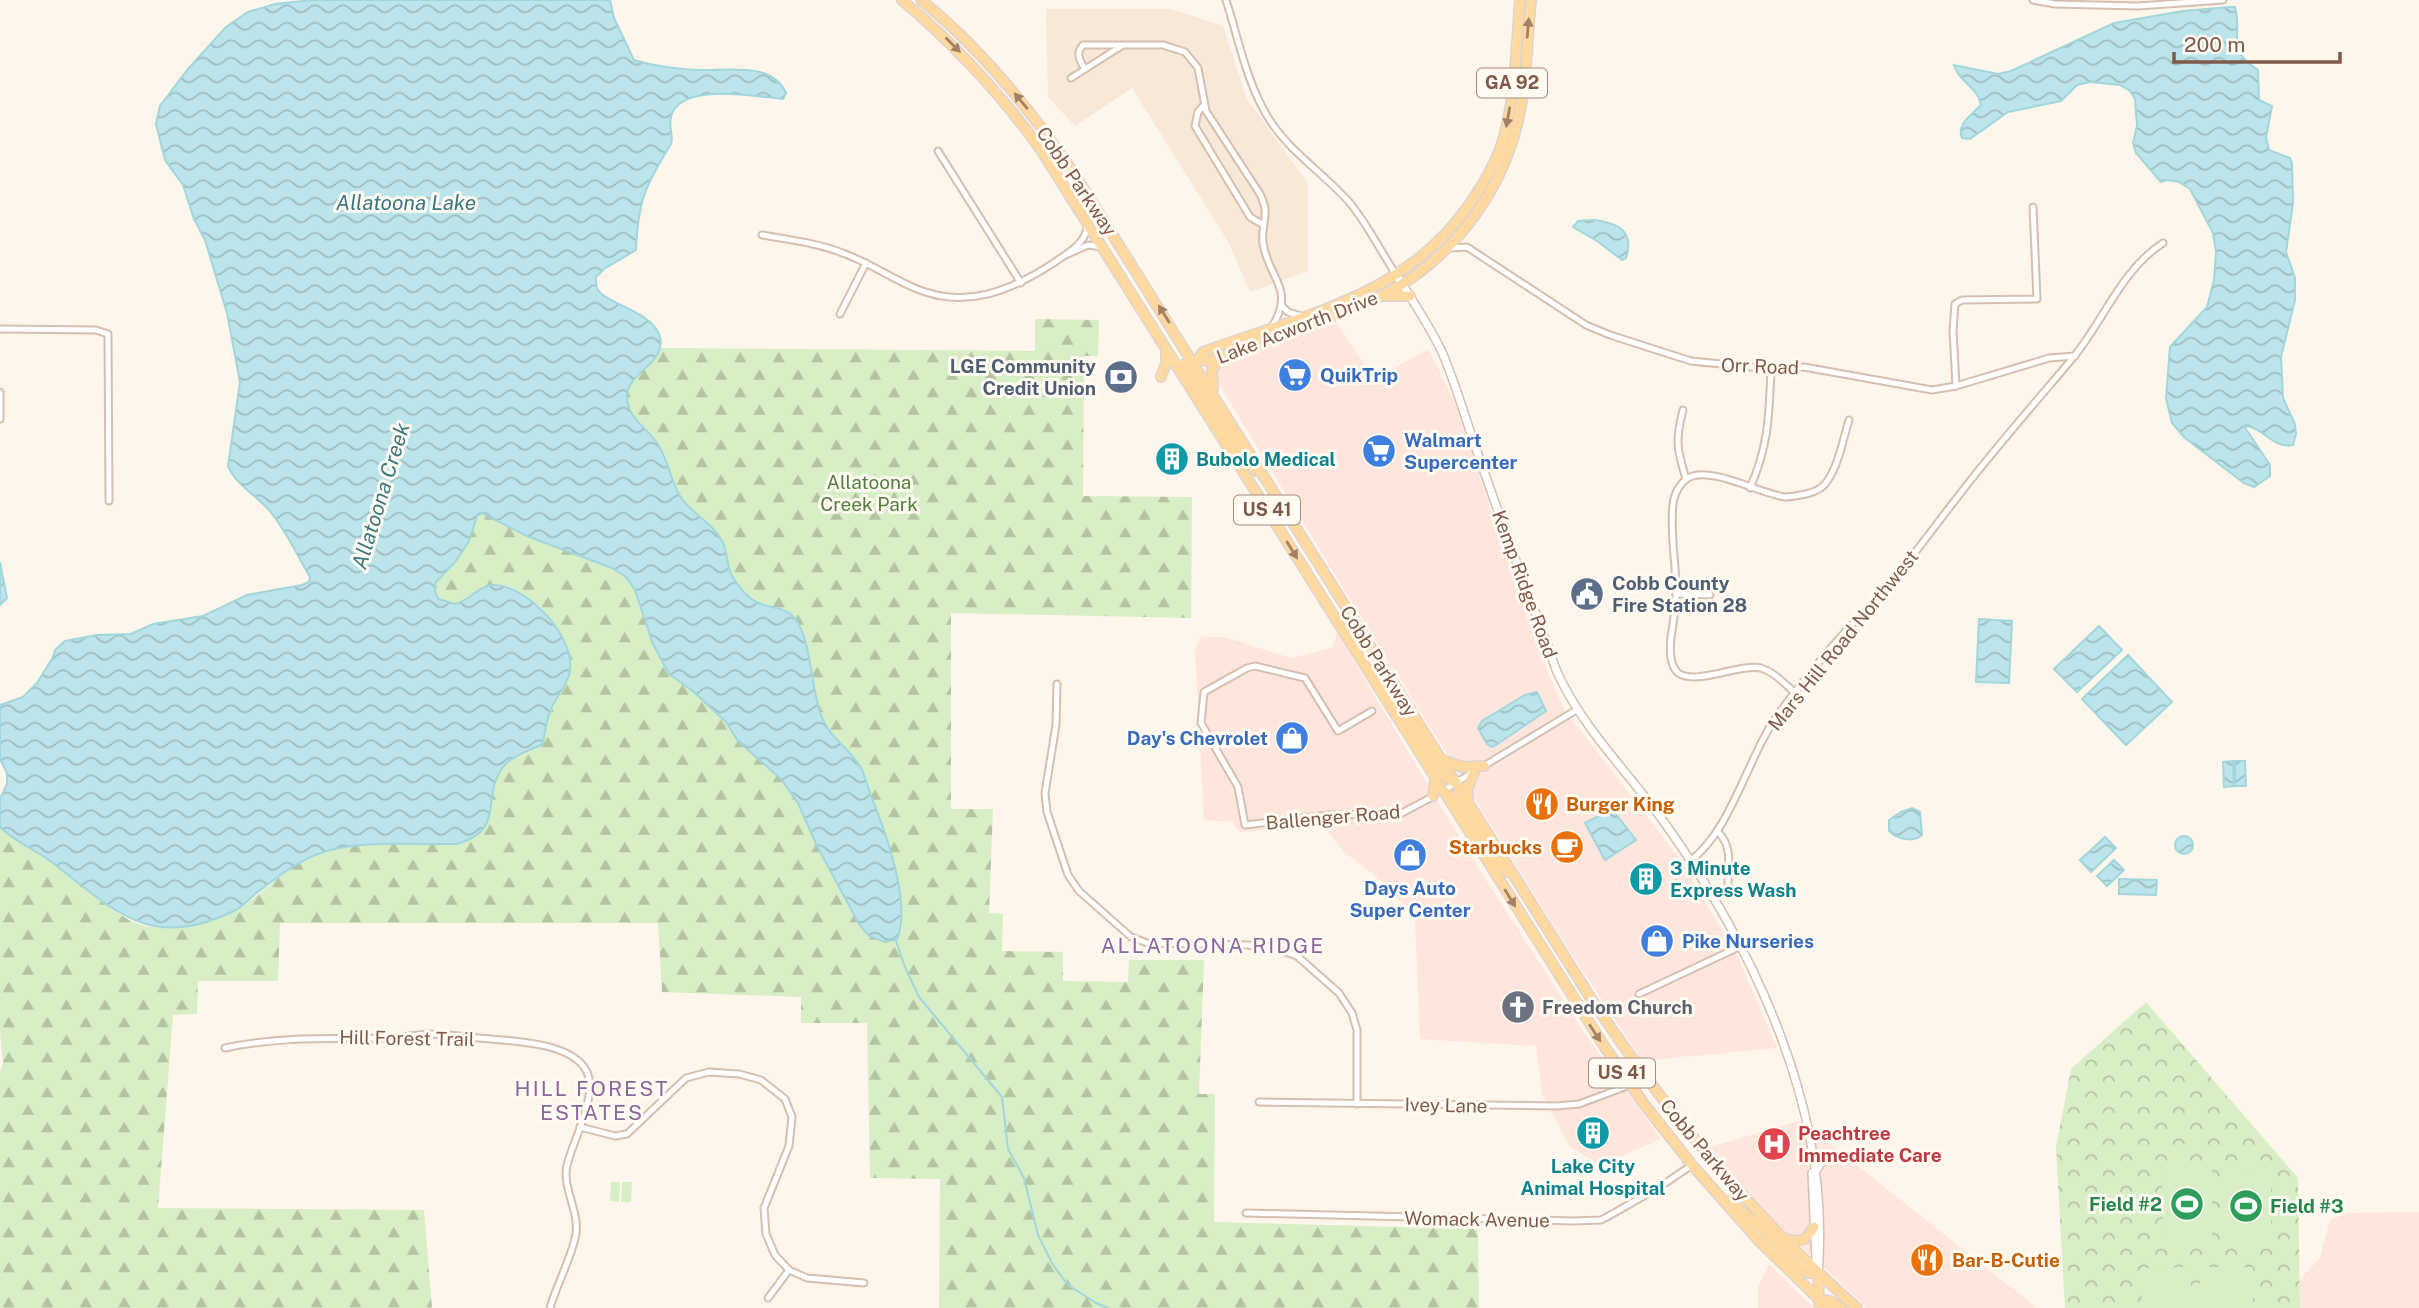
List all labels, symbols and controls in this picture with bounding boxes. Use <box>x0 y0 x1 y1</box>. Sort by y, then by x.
one-way arrow <box>1523 17 1534 39</box>
scale bar <box>2174 21 2340 65</box>
text: 200 m <box>2184 32 2245 57</box>
one-way arrow <box>944 37 961 54</box>
road number: GA 92 <box>1477 68 1547 98</box>
one-way arrow <box>1014 92 1029 109</box>
one-way arrow <box>1502 106 1513 128</box>
street label: Cobb Parkway <box>1032 122 1122 240</box>
water label: Allatoona Lake <box>336 190 476 215</box>
street label: Lake Acworth Drive <box>1213 286 1381 368</box>
one-way arrow <box>1157 305 1170 324</box>
street label: Orr Road <box>1720 354 1800 378</box>
place label: LGE Community Credit Union <box>950 355 1096 399</box>
supermarket icon: QuikTrip <box>1276 356 1314 394</box>
bank icon: LGE Community Credit Union <box>1102 358 1140 396</box>
place label: QuikTrip <box>1320 364 1398 386</box>
water label: Allatoona Creek <box>346 419 415 572</box>
place label: Walmart Supercenter <box>1404 429 1518 473</box>
supermarket icon: Walmart Supercenter <box>1360 432 1398 470</box>
building icon: Bubolo Medical <box>1153 440 1191 478</box>
place label: Bubolo Medical <box>1196 448 1336 470</box>
park label: Allatoona Creek Park <box>820 471 918 515</box>
road number: US 41 <box>1234 496 1300 524</box>
street label: Kemp Ridge Road <box>1488 507 1562 661</box>
one-way arrow <box>1286 541 1298 560</box>
street label: Mars Hill Road Northwest <box>1763 545 1923 735</box>
place label: Cobb County Fire Station 28 <box>1612 572 1747 616</box>
public building icon: Cobb County Fire Station 28 <box>1568 575 1606 613</box>
street label: Cobb Parkway <box>1336 601 1422 721</box>
shop icon: Day's Chevrolet <box>1273 719 1311 757</box>
place label: Day's Chevrolet <box>1127 727 1268 749</box>
restaurant icon: Burger King <box>1523 785 1561 823</box>
place label: Burger King <box>1566 793 1675 815</box>
street label: Ballenger Road <box>1265 800 1401 834</box>
cafe icon: Starbucks <box>1548 828 1586 866</box>
shop icon: Days Auto Super Center <box>1391 836 1429 874</box>
place label: Starbucks <box>1449 836 1542 858</box>
place label: 3 Minute Express Wash <box>1670 857 1797 901</box>
building icon: 3 Minute Express Wash <box>1627 860 1665 898</box>
place label: Days Auto Super Center <box>1349 877 1471 921</box>
one-way arrow <box>1504 889 1517 908</box>
shop icon: Pike Nurseries <box>1638 922 1676 960</box>
place label: Pike Nurseries <box>1682 930 1814 952</box>
district label: ALLATOONA RIDGE <box>1101 933 1325 958</box>
church icon: Freedom Church <box>1499 988 1537 1026</box>
place label: Freedom Church <box>1542 996 1693 1018</box>
one-way arrow <box>1589 1023 1602 1043</box>
street label: Hill Forest Trail <box>339 1026 475 1050</box>
road number: US 41 <box>1589 1058 1655 1088</box>
district label: HILL FOREST ESTATES <box>515 1076 669 1125</box>
street label: Ivey Lane <box>1404 1093 1488 1117</box>
street label: Cobb Parkway <box>1656 1094 1754 1206</box>
building icon: Lake City Animal Hospital <box>1574 1114 1612 1152</box>
place label: Peachtree Immediate Care <box>1798 1122 1942 1166</box>
hospital icon: Peachtree Immediate Care <box>1755 1125 1793 1163</box>
place label: Lake City Animal Hospital <box>1520 1155 1666 1199</box>
sports icon: Field #2 <box>2168 1185 2206 1223</box>
sports icon: Field #3 <box>2227 1187 2265 1225</box>
place label: Field #2 <box>2089 1193 2162 1215</box>
place label: Field #3 <box>2270 1195 2344 1217</box>
street label: Womack Avenue <box>1404 1207 1550 1231</box>
restaurant icon: Bar-B-Cutie <box>1908 1241 1946 1279</box>
place label: Bar-B-Cutie <box>1952 1249 2060 1271</box>

